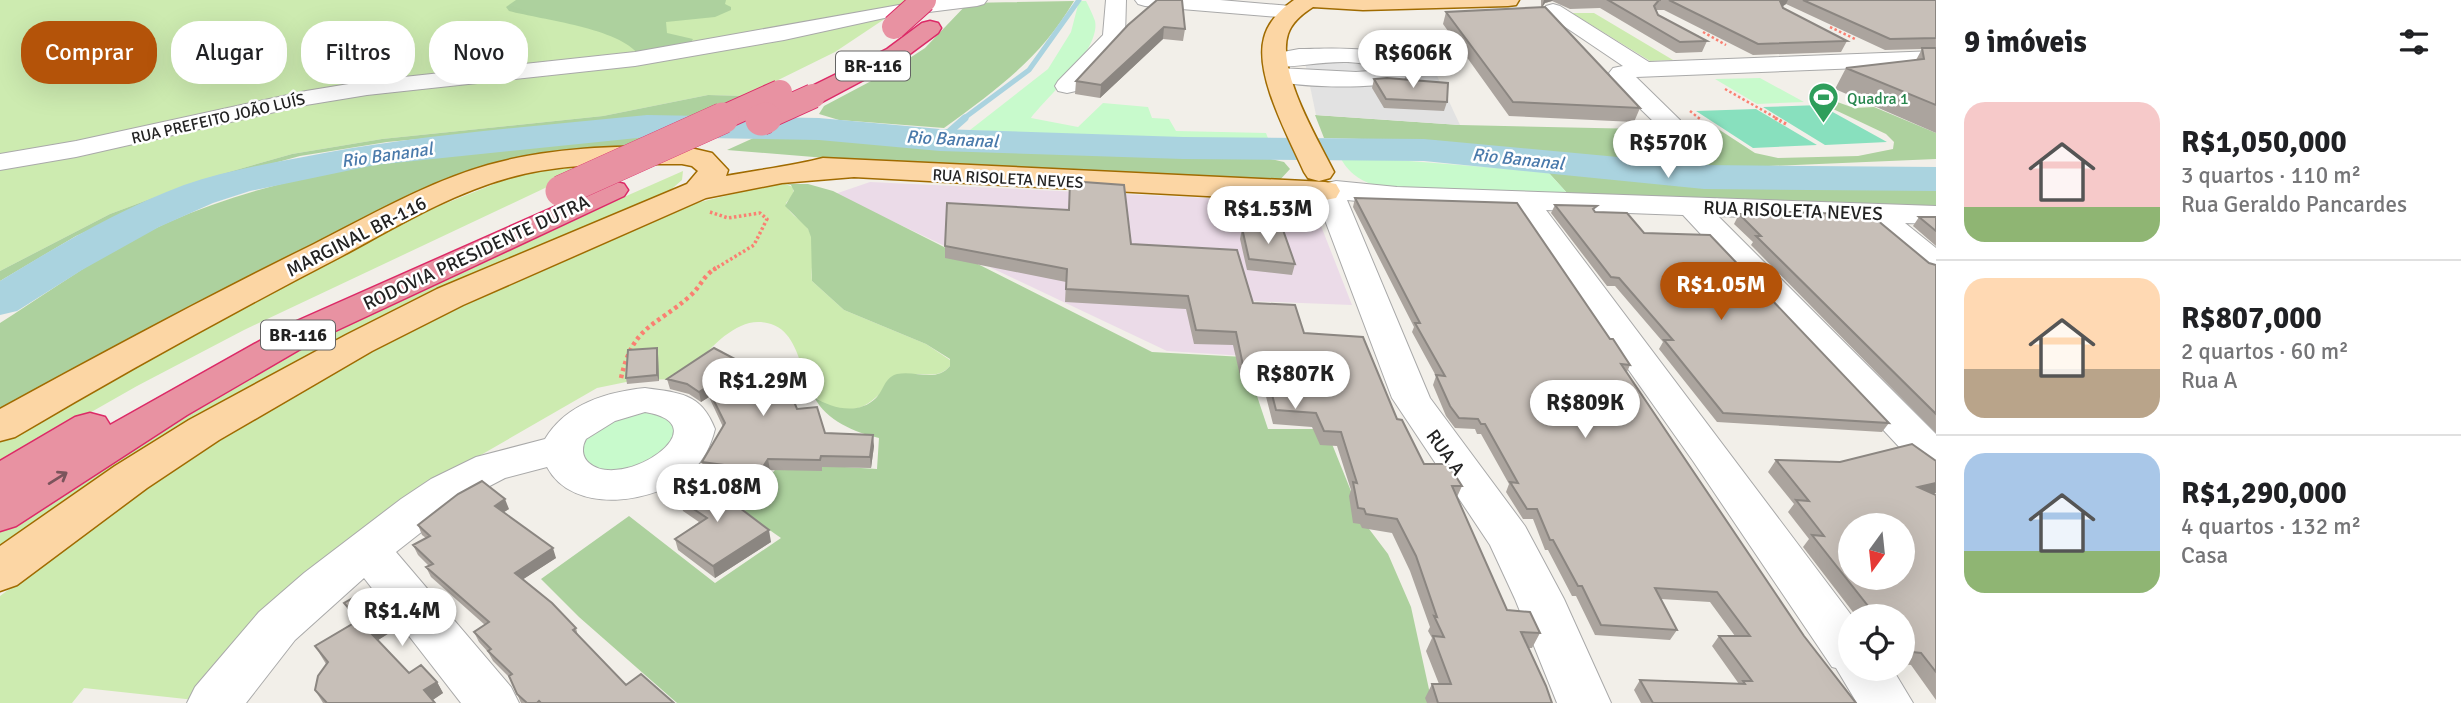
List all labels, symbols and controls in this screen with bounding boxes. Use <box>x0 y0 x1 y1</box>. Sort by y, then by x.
chip: Comprar <box>21 21 157 84</box>
chip: Alugar <box>171 21 287 84</box>
chip: Filtros <box>301 21 415 84</box>
chip: Novo <box>429 21 528 84</box>
icon: filters <box>2395 23 2433 61</box>
text: 9 imóveis <box>1964 24 2087 61</box>
pin: R$606K <box>1356 31 1470 90</box>
text: R$606K <box>1374 38 1452 67</box>
road number: BR-116 <box>836 52 910 80</box>
sports icon: Quadra 1 <box>1807 81 1841 125</box>
street label: RUA PREFEITO JOÃO LUÍS <box>129 89 307 149</box>
place label: Quadra 1 <box>1847 89 1909 109</box>
pin: R$570K <box>1611 120 1725 180</box>
text: R$1,050,000 <box>2181 124 2347 161</box>
water label: Rio Bananal <box>905 126 1000 152</box>
text: R$570K <box>1629 128 1707 157</box>
icon: home <box>2020 130 2104 214</box>
water label: Rio Bananal <box>340 137 436 172</box>
water label: Rio Bananal <box>1471 143 1567 175</box>
text: 3 quartos · 110 m² <box>2181 161 2361 190</box>
street label: RUA RISOLETA NEVES <box>932 165 1084 193</box>
pin: R$1.53M <box>1203 187 1333 246</box>
street label: RODOVIA PRESIDENTE DUTRA <box>359 190 594 316</box>
text: Rua Geraldo Pancardes <box>2181 190 2407 219</box>
street label: MARGINAL BR-116 <box>282 191 431 283</box>
text: R$1.53M <box>1223 194 1313 223</box>
street label: RUA RISOLETA NEVES <box>1703 196 1883 226</box>
pin: R$1.05M <box>1656 262 1786 322</box>
text: R$1.05M <box>1676 270 1766 299</box>
text: R$807,000 <box>2181 300 2322 337</box>
icon: home <box>2020 306 2104 390</box>
road number: BR-116 <box>261 320 335 349</box>
text: 2 quartos · 60 m² <box>2181 337 2349 366</box>
pin: R$807K <box>1238 352 1352 411</box>
pin: R$1.29M <box>698 358 828 418</box>
text: R$807K <box>1256 359 1334 388</box>
text: R$1.29M <box>718 366 808 395</box>
text: Rua A <box>2181 366 2238 395</box>
pin: R$809K <box>1528 380 1642 440</box>
text: R$809K <box>1546 388 1624 417</box>
street label: RUA A <box>1421 425 1470 481</box>
pin: R$1.08M <box>652 464 782 524</box>
one-way arrow <box>47 470 67 484</box>
text: R$1.08M <box>672 472 762 501</box>
text: R$1,290,000 <box>2181 475 2347 512</box>
icon: home <box>2020 481 2104 565</box>
text: 4 quartos · 132 m² <box>2181 512 2361 541</box>
north arrow <box>1838 513 1914 590</box>
map controls <box>1838 513 1915 681</box>
text: Casa <box>2181 541 2228 570</box>
pin: R$1.4M <box>345 588 459 648</box>
text: R$1.4M <box>363 596 441 625</box>
button: locate <box>1838 604 1915 681</box>

